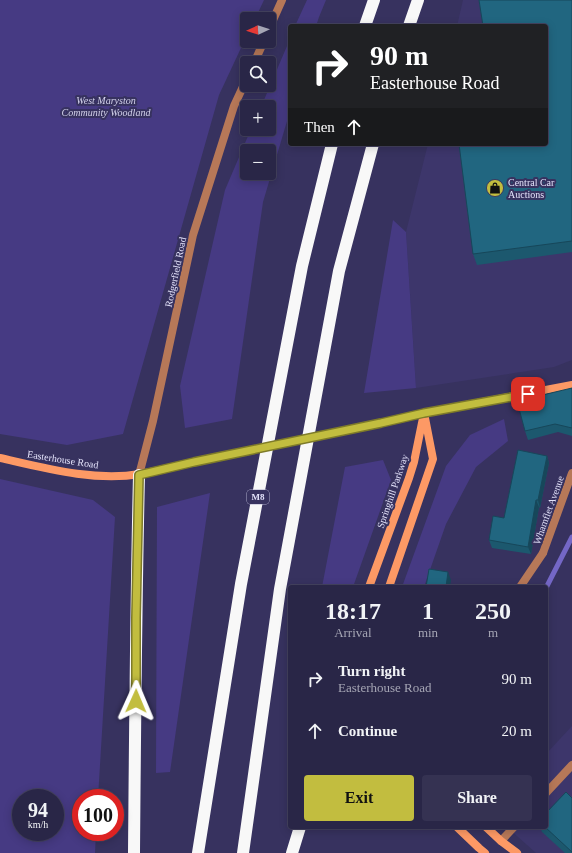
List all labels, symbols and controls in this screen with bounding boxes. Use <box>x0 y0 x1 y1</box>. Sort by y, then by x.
north arrow <box>240 12 276 48</box>
map controls <box>240 12 276 180</box>
icon: right <box>304 40 356 92</box>
text: 90 m <box>370 40 428 71</box>
button: search <box>240 56 276 92</box>
text: Easterhouse Road <box>370 73 499 93</box>
park label: West Maryston Community Woodland <box>62 95 151 118</box>
button: + <box>240 100 276 136</box>
icon: ahead <box>343 116 365 138</box>
text: Then <box>304 119 335 135</box>
button: − <box>240 144 276 180</box>
place label: Central Car Auctions <box>508 177 555 200</box>
shop icon: Central Car Auctions <box>485 178 505 198</box>
street label: Rodgerfield Road <box>163 236 188 308</box>
pin <box>511 377 545 411</box>
icon: arrive <box>517 383 539 405</box>
street label: Easterhouse Road <box>27 448 99 471</box>
street label: Springhill Parkway <box>375 453 410 530</box>
street label: Whamflet Avenue <box>531 474 566 546</box>
road number: M8 <box>247 490 269 504</box>
text: 18:17 <box>325 598 381 624</box>
text: 1 <box>422 598 434 624</box>
text: 250 <box>475 598 511 624</box>
text: Arrival <box>334 625 372 640</box>
text: min <box>418 625 438 640</box>
text: m <box>488 625 498 640</box>
text: Turn right <box>338 663 405 679</box>
icon: right <box>304 668 326 690</box>
text: 90 m <box>502 671 532 687</box>
position arrow <box>115 680 157 722</box>
text: Easterhouse Road <box>338 680 432 695</box>
icon: ahead <box>304 720 326 742</box>
text: Continue <box>338 723 397 739</box>
text: 20 m <box>502 723 532 739</box>
button: Exit <box>304 775 414 821</box>
button: Share <box>422 775 532 821</box>
speed limit sign: 100 <box>72 789 124 841</box>
text: 94 <box>28 799 48 821</box>
text: km/h <box>28 819 48 830</box>

